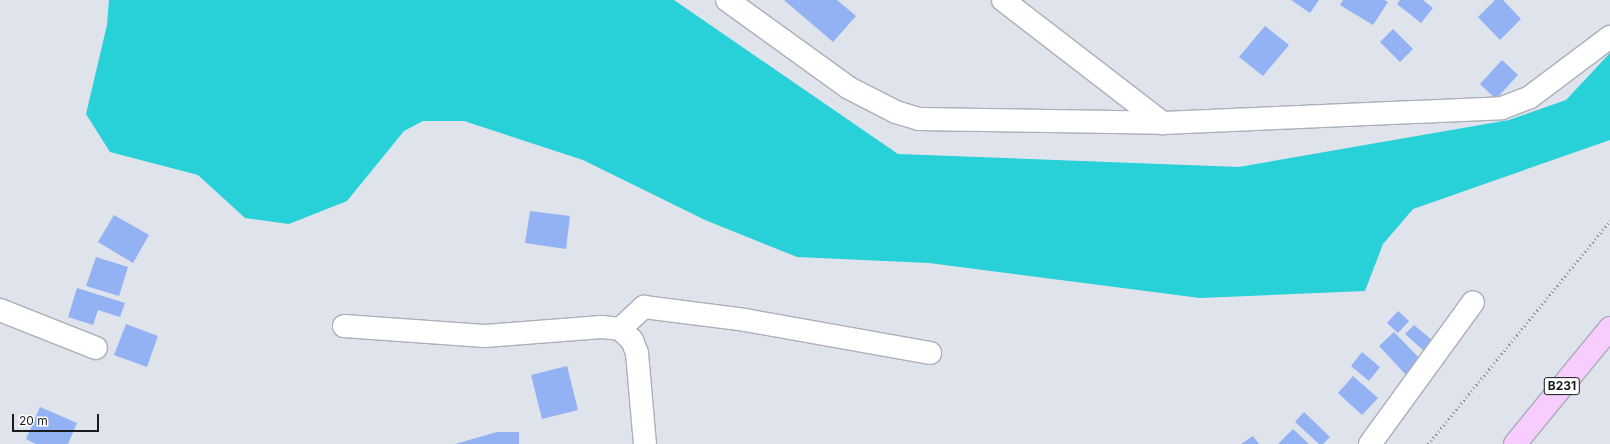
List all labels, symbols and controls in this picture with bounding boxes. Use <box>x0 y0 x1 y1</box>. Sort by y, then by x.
road number: B231 <box>1543 376 1581 396</box>
scale bar <box>14 406 101 432</box>
text: 20 m <box>19 413 48 428</box>

